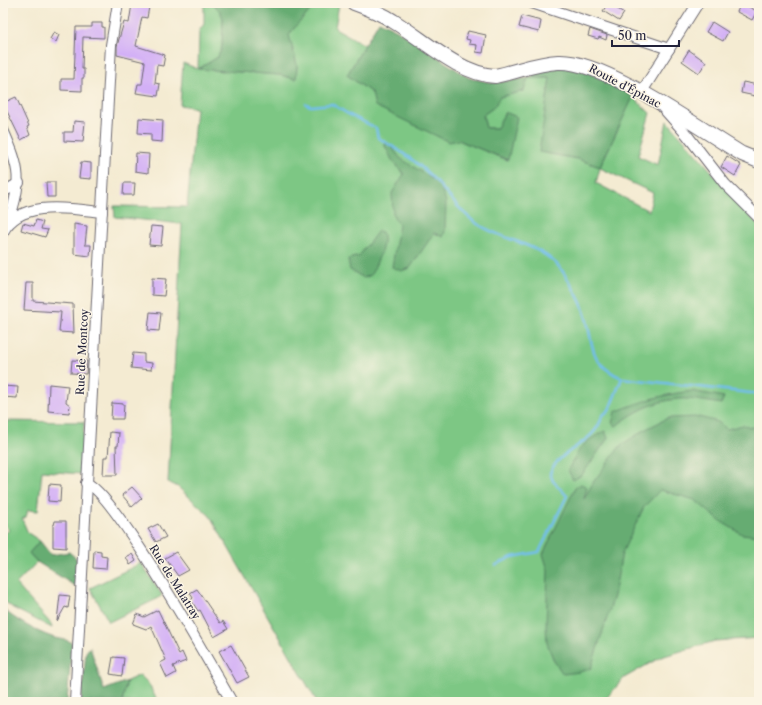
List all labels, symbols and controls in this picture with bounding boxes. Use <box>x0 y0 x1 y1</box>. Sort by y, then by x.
scale bar <box>612 22 679 48</box>
text: 50 m <box>618 28 647 43</box>
street label: Route d'Épinac <box>587 61 664 111</box>
street label: Rue de Montcoy <box>73 308 91 396</box>
street label: Rue de Malatray <box>146 542 204 623</box>

